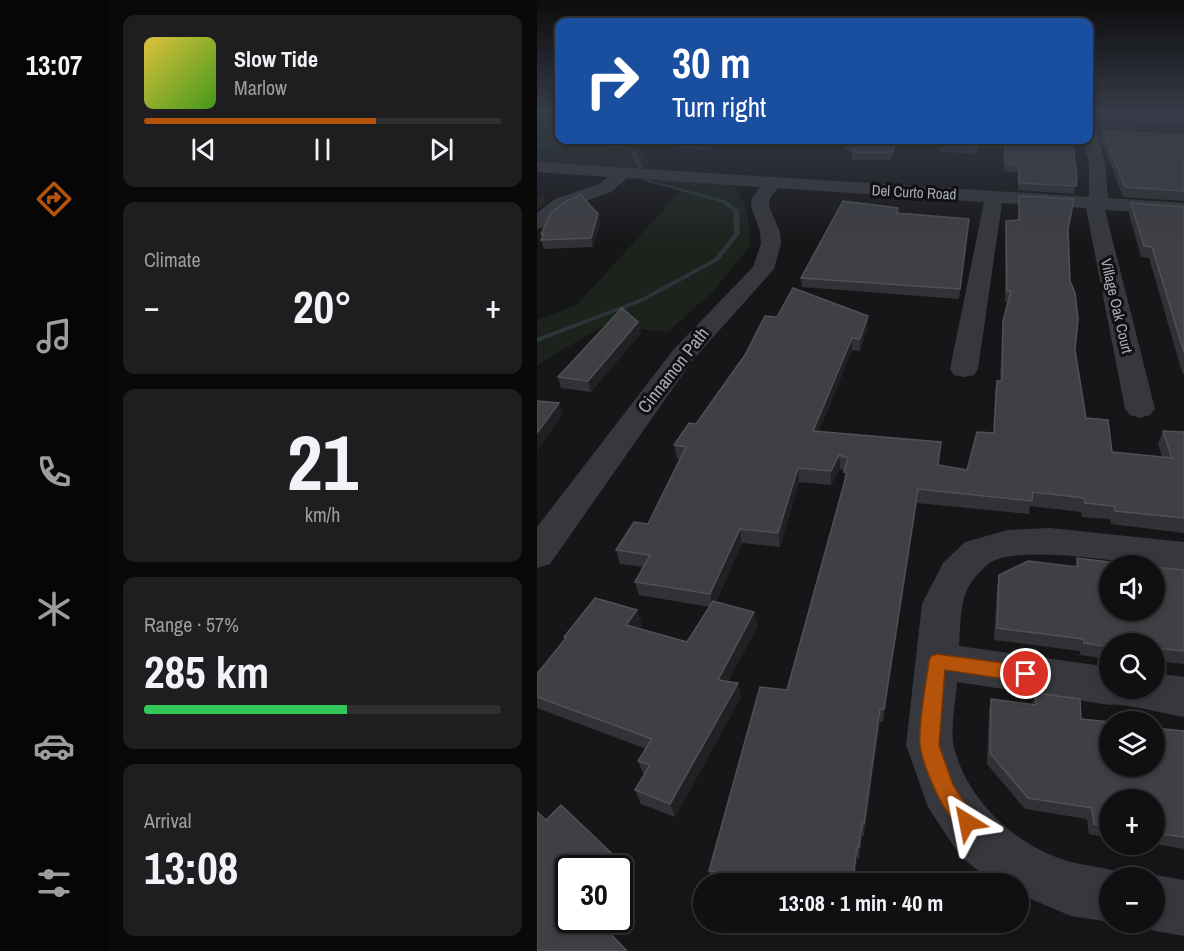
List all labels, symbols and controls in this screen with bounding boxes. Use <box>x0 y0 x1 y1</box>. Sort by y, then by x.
text: 30 m <box>672 35 751 91</box>
icon: right <box>573 42 651 120</box>
text: Slow Tide <box>234 44 318 74</box>
text: 13:07 <box>26 47 82 83</box>
text: Marlow <box>234 74 287 101</box>
text: Turn right <box>672 89 766 125</box>
icon: previous <box>187 133 220 166</box>
icon: pause <box>306 133 339 166</box>
icon: next <box>425 133 458 166</box>
icon: directions <box>33 178 75 220</box>
street label: Del Curto Road <box>871 179 957 205</box>
text: Climate <box>144 246 201 273</box>
street label: Village Oak Court <box>1096 256 1138 356</box>
text: 20° <box>293 276 352 337</box>
text: − <box>144 284 160 328</box>
text: + <box>485 284 501 328</box>
icon: music <box>33 315 75 357</box>
street label: Cinnamon Path <box>632 322 714 418</box>
text: 21 <box>287 409 358 514</box>
icon: phone <box>33 451 75 493</box>
text: km/h <box>305 501 340 528</box>
map controls <box>1099 555 1165 933</box>
button: sound <box>1099 555 1165 621</box>
icon: climate <box>33 588 75 630</box>
text: Range · 57% <box>144 611 239 638</box>
button: search <box>1099 633 1165 699</box>
text: 285 km <box>144 641 269 702</box>
pin <box>1000 648 1051 699</box>
icon: arrive <box>1009 657 1042 690</box>
button: layers <box>1099 711 1165 777</box>
icon: car <box>33 725 75 767</box>
button: + <box>1099 789 1165 855</box>
position arrow <box>935 790 999 854</box>
text: Arrival <box>144 807 191 834</box>
text: 13:08 <box>144 837 238 898</box>
speed limit sign: 30 <box>555 855 633 933</box>
icon: filters <box>33 862 75 904</box>
button: − <box>1099 867 1165 933</box>
text: 13:08 · 1 min · 40 m <box>779 888 943 918</box>

